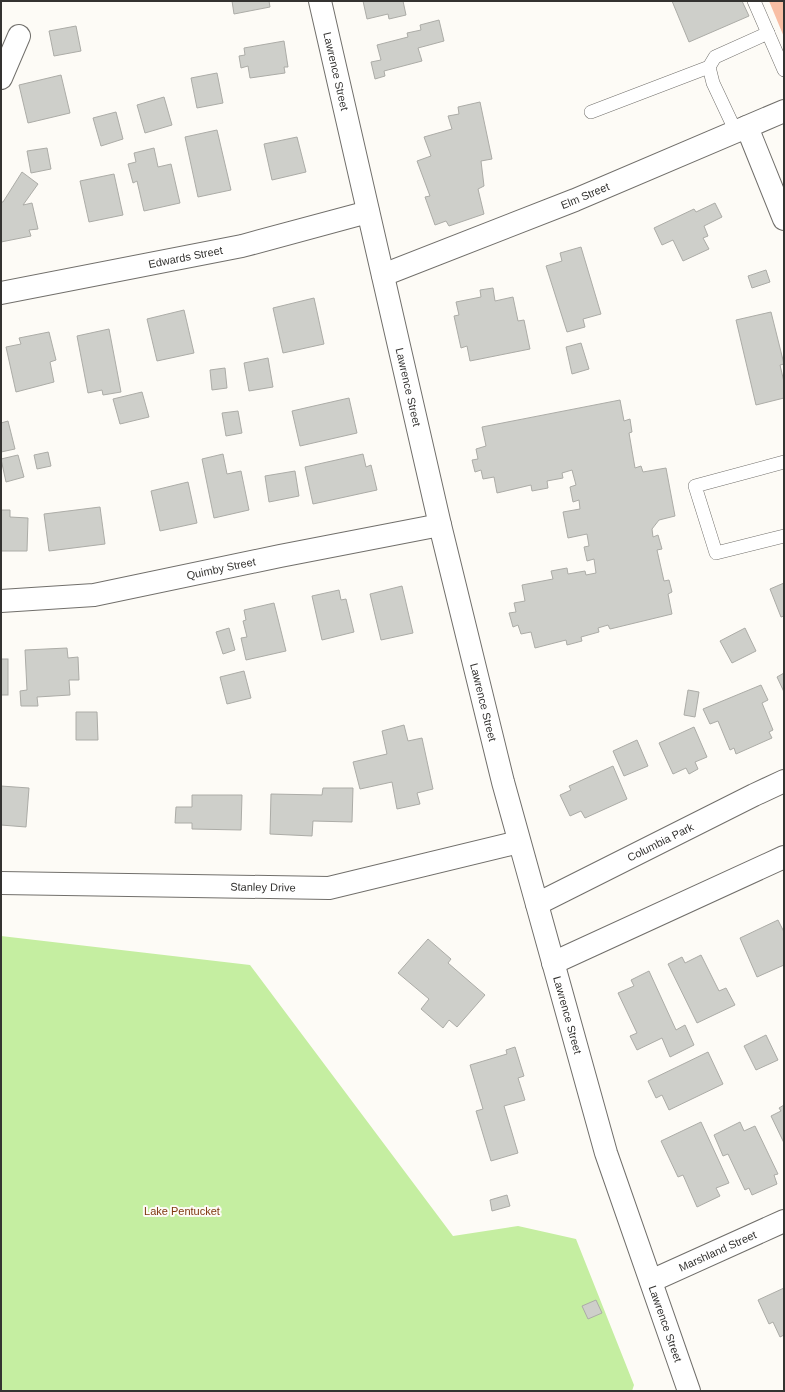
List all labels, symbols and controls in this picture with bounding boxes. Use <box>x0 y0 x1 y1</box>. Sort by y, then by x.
street label: Lawrence Street <box>321 31 351 112</box>
street label: Elm Street <box>559 180 611 211</box>
street label: Edwards Street <box>147 244 224 270</box>
street label: Lawrence Street <box>394 347 423 427</box>
street label: Quimby Street <box>185 555 257 581</box>
street label: Lawrence Street <box>468 662 499 743</box>
street label: Columbia Park <box>625 820 696 864</box>
street label: Stanley Drive <box>230 880 296 893</box>
street label: Lawrence Street <box>551 975 584 1055</box>
park label: Lake Pentucket <box>144 1205 220 1217</box>
street label: Marshland Street <box>677 1228 758 1274</box>
street label: Lawrence Street <box>647 1284 684 1364</box>

